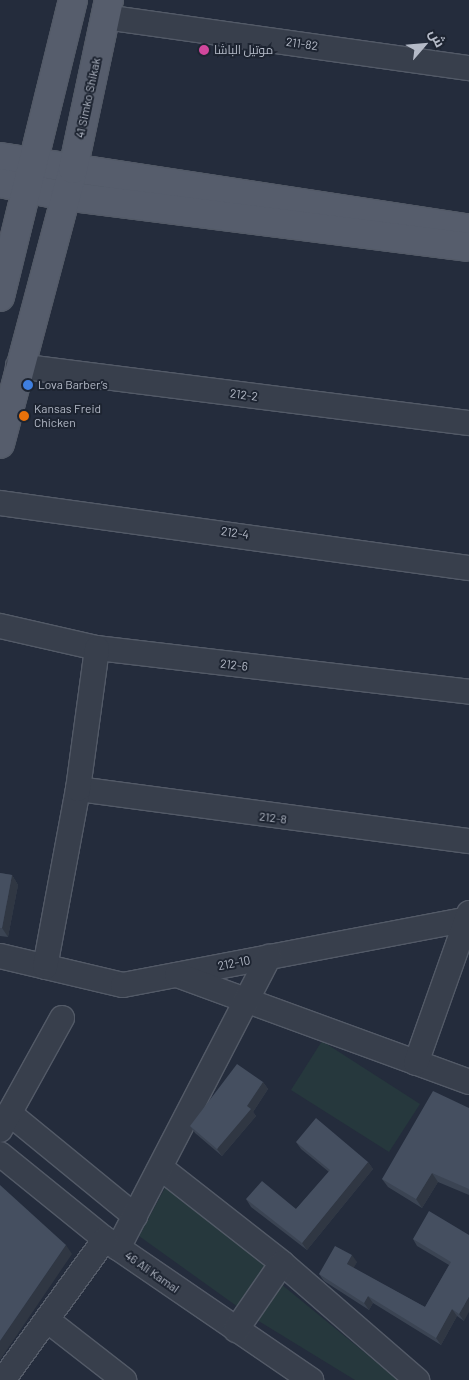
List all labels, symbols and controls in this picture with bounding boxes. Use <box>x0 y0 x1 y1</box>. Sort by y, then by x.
north arrow <box>399 20 449 70</box>
text: ش <box>426 26 449 50</box>
street label: 211-82 <box>285 35 319 53</box>
place label: موتيل الباشا <box>214 43 273 57</box>
marker: موتيل الباشا <box>198 44 210 56</box>
street label: 41 Simko Shikak <box>72 57 104 139</box>
place label: Lova Barber’s <box>38 378 108 392</box>
marker: Lova Barber’s <box>22 379 34 391</box>
street label: 212-2 <box>229 386 259 404</box>
place label: Kansas Freid Chicken <box>34 402 101 430</box>
marker: Kansas Freid Chicken <box>18 410 30 422</box>
street label: 212-4 <box>220 524 250 542</box>
street label: 212-6 <box>219 656 249 674</box>
street label: 212-8 <box>258 809 288 827</box>
street label: 212-10 <box>217 953 251 973</box>
street label: 46 Ali Kamal <box>122 1248 182 1296</box>

